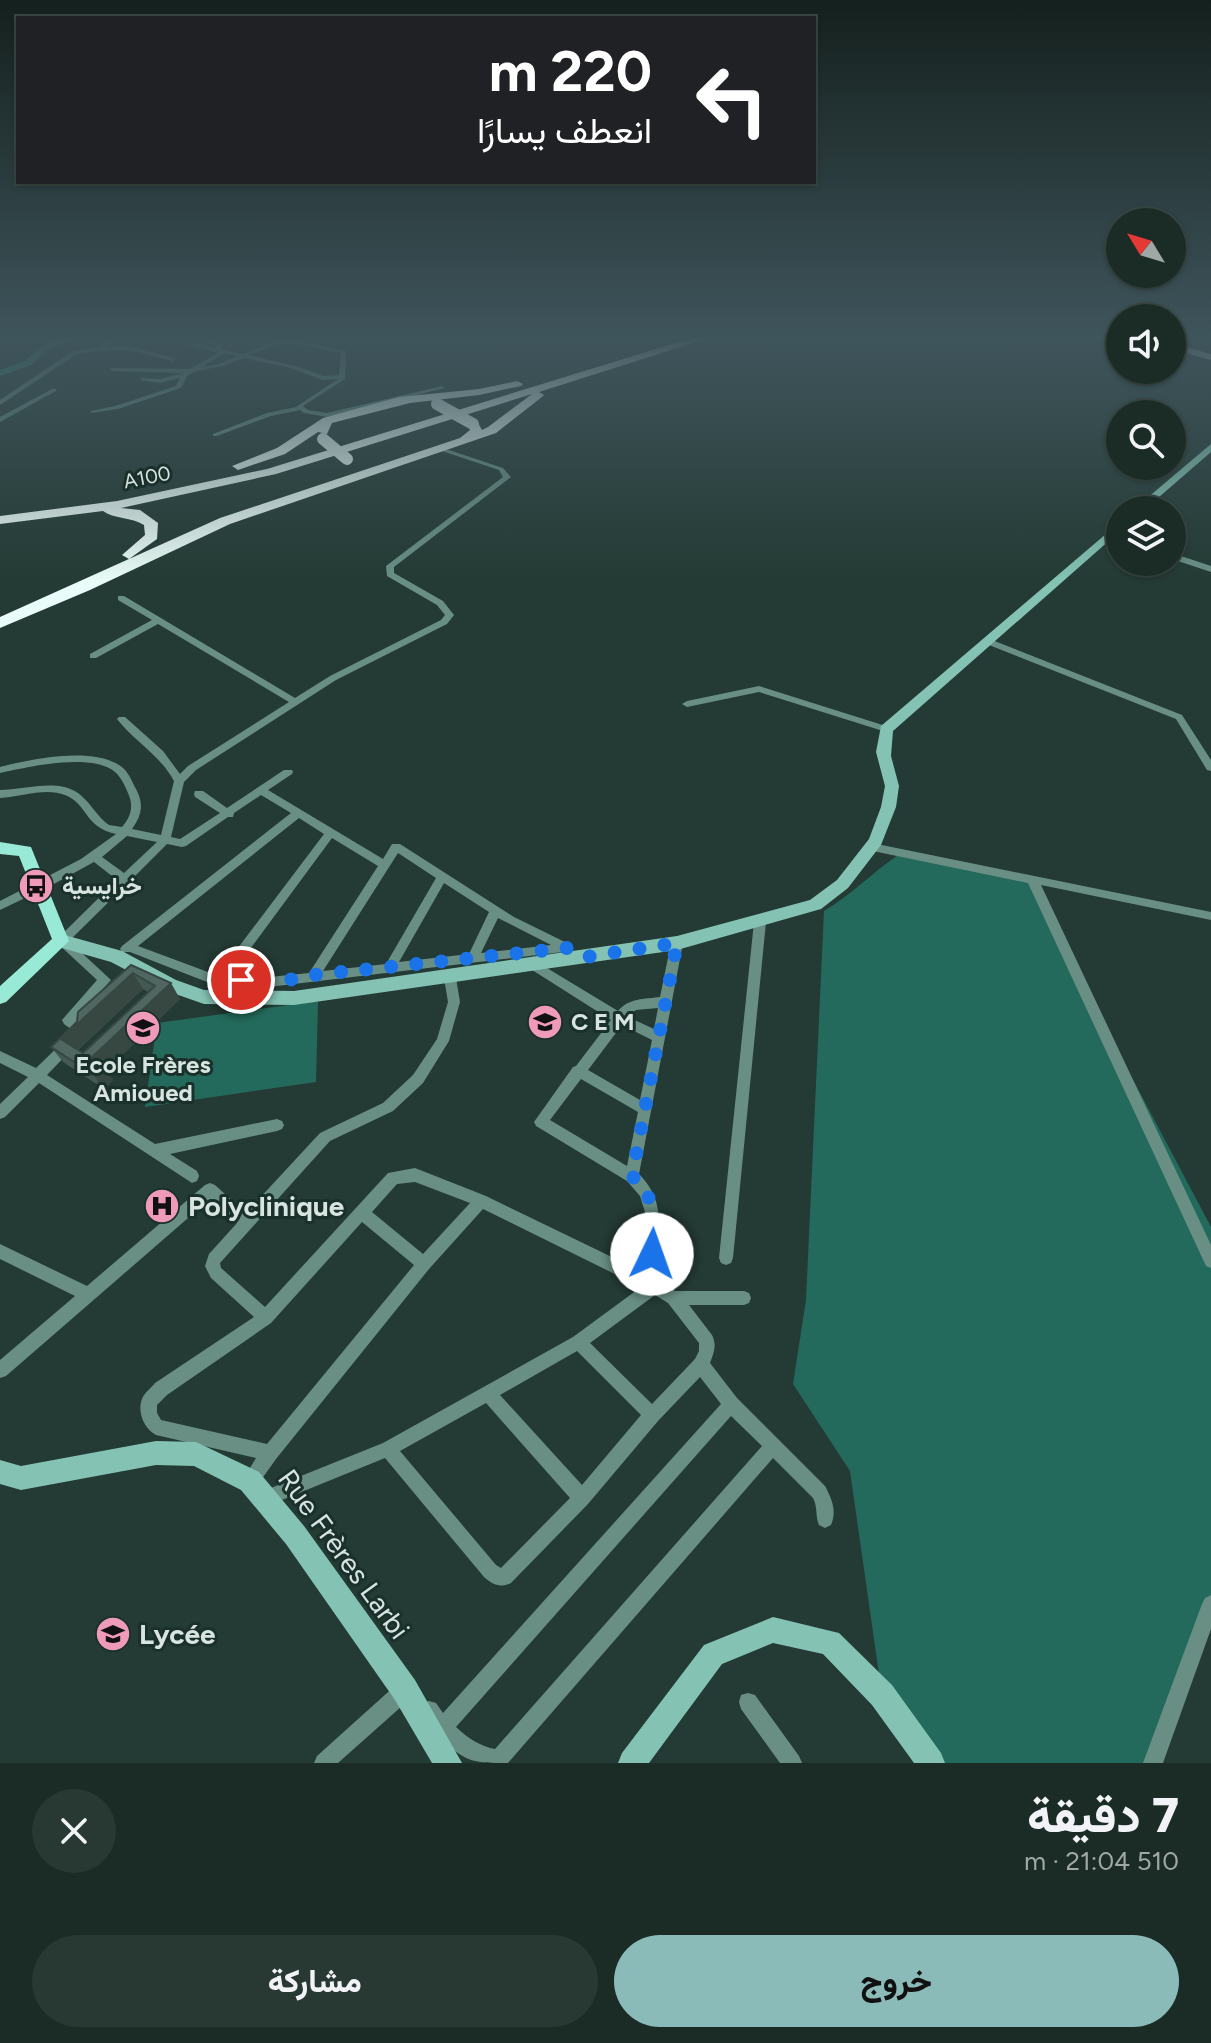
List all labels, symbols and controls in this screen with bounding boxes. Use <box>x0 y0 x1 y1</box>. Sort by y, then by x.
text: 220 m <box>489 38 652 105</box>
icon: left <box>680 48 784 152</box>
text: انعطف يسارًا <box>477 109 652 152</box>
north arrow <box>1106 208 1186 288</box>
map controls <box>1106 208 1186 576</box>
button: sound <box>1106 304 1186 384</box>
button: search <box>1106 400 1186 480</box>
street label: A100 <box>121 461 173 493</box>
button: layers <box>1106 496 1186 576</box>
bus stop icon: خرايسية <box>17 867 55 905</box>
place label: خرايسية <box>62 871 142 901</box>
pin <box>207 946 275 1014</box>
icon: arrive <box>219 958 263 1002</box>
school or university icon: C E M <box>526 1003 564 1041</box>
place label: C E M <box>571 1007 635 1036</box>
school or university icon: Ecole Frères Amioued <box>124 1009 162 1047</box>
place label: Ecole Frères Amioued <box>75 1050 211 1107</box>
hospital icon: Polyclinique <box>143 1187 181 1225</box>
place label: Polyclinique <box>188 1189 344 1223</box>
position arrow <box>610 1212 694 1296</box>
street label: Rue Frères Larbi <box>271 1463 417 1645</box>
school or university icon: Lycée <box>94 1615 132 1653</box>
place label: Lycée <box>139 1617 216 1651</box>
text: 7 دقيقة <box>1027 1786 1179 1844</box>
button: close <box>32 1789 116 1873</box>
text: 510 m · 21:04 <box>1024 1845 1179 1877</box>
button: مشاركة <box>32 1935 598 2027</box>
button: خروج <box>614 1935 1179 2027</box>

